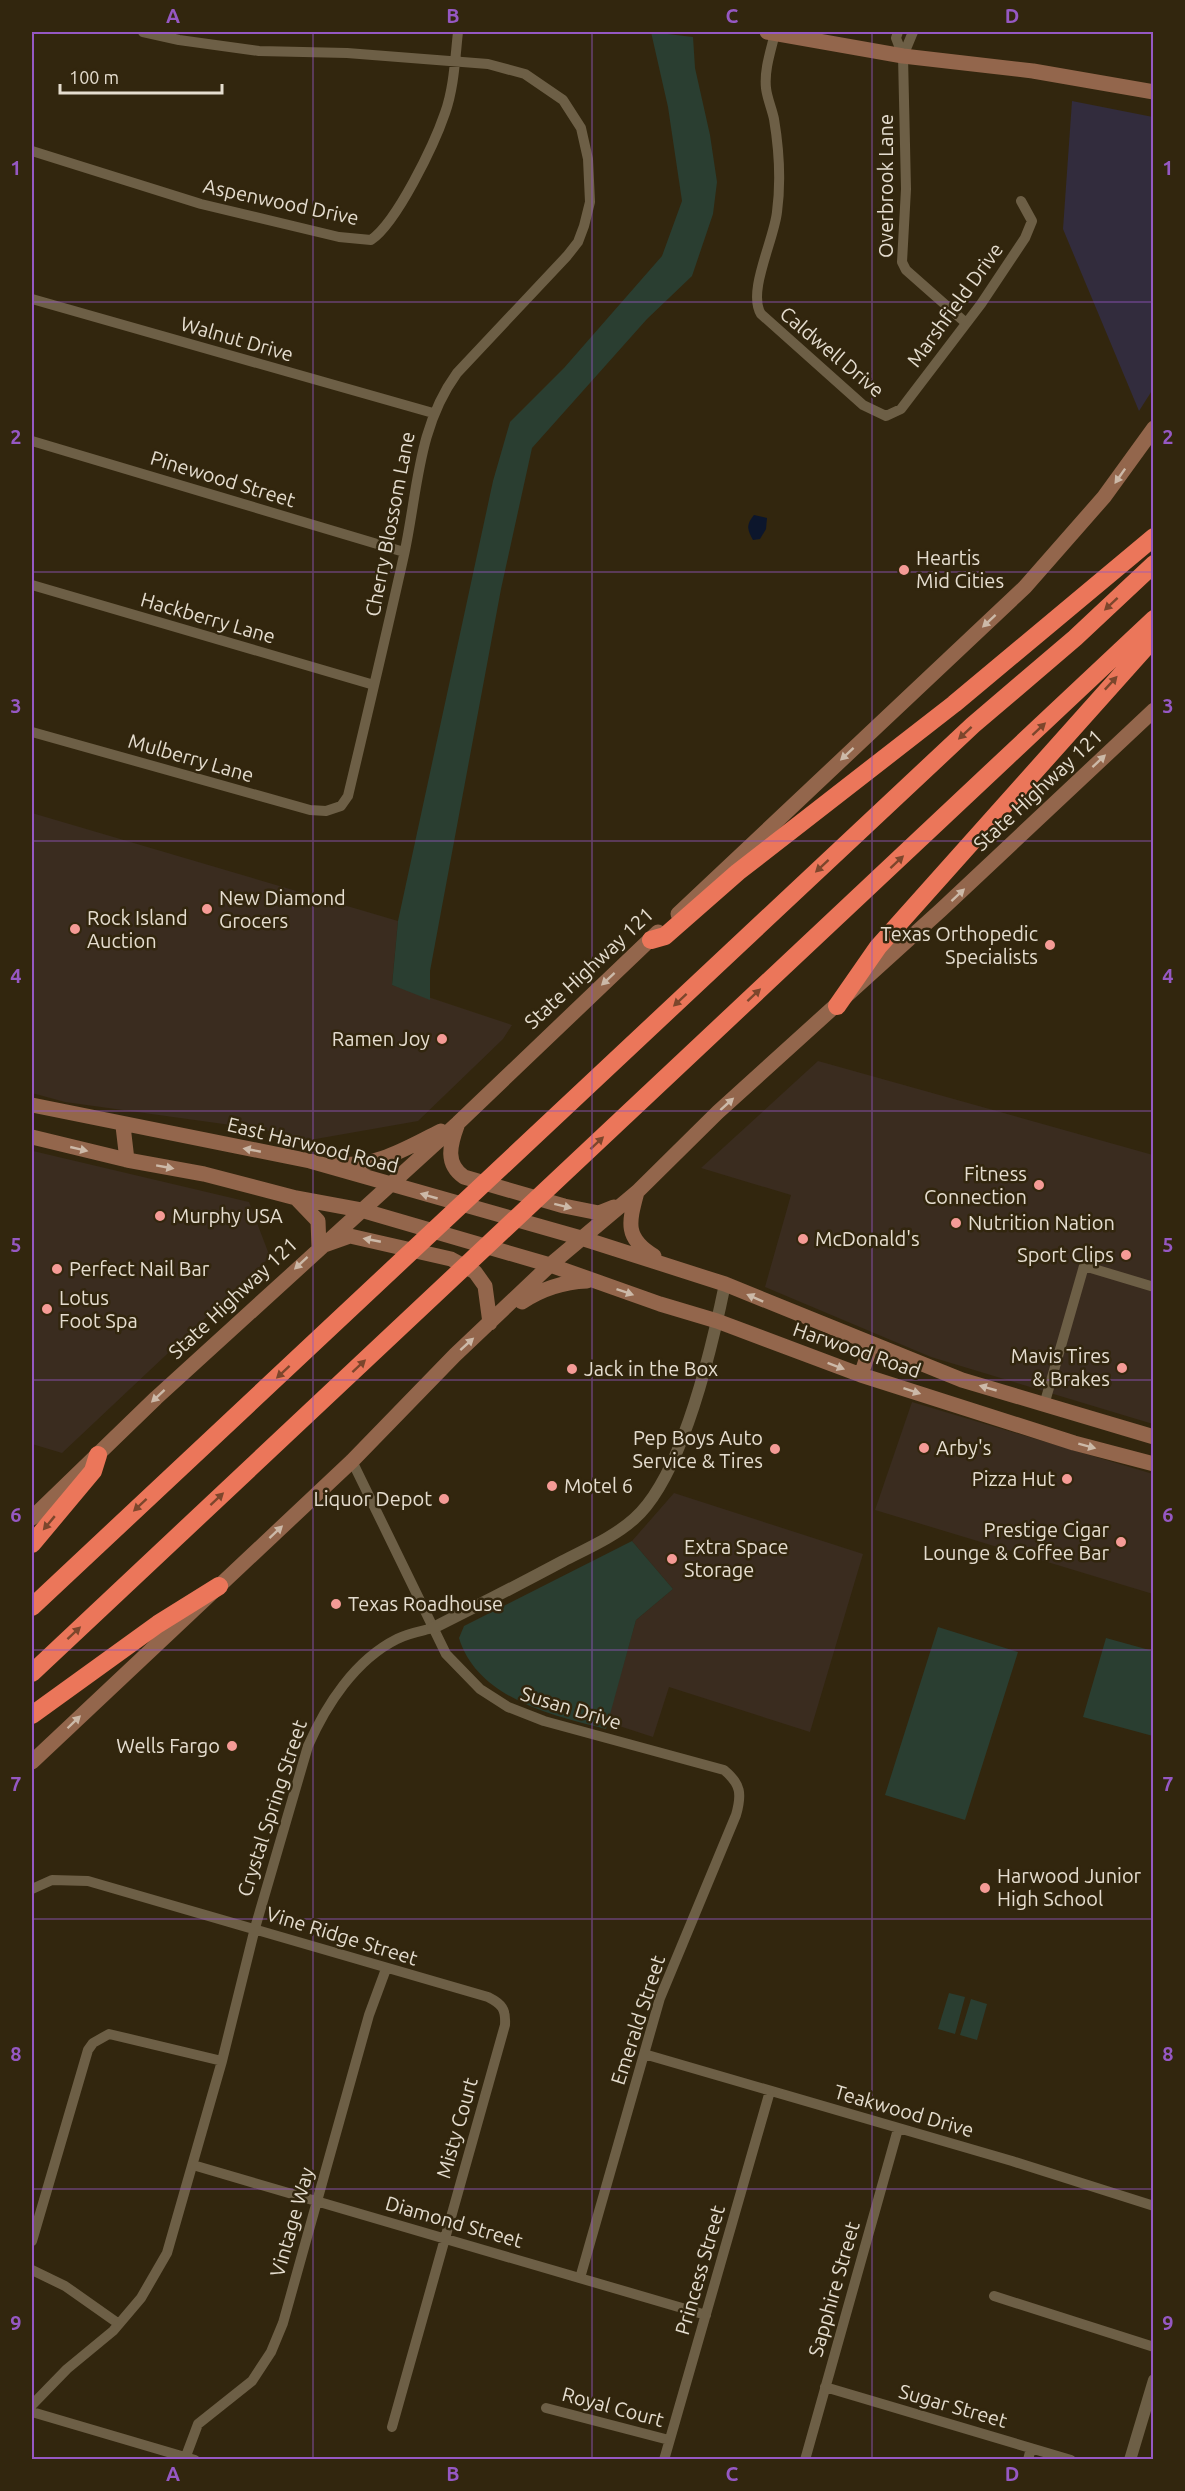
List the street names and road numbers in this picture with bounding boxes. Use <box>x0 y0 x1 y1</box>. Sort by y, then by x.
street label: Overbrook Lane <box>874 114 897 258</box>
street label: Aspenwood Drive <box>201 174 361 229</box>
street label: Marshfield Drive <box>902 238 1007 371</box>
street label: Caldwell Drive <box>776 302 889 402</box>
street label: Walnut Drive <box>178 311 296 366</box>
street label: Cherry Blossom Lane <box>360 429 419 618</box>
street label: Pinewood Street <box>148 446 299 512</box>
street label: Hackberry Lane <box>138 587 278 648</box>
street label: State Highway 121 <box>969 724 1107 855</box>
street label: Mulberry Lane <box>126 729 257 786</box>
street label: State Highway 121 <box>520 902 658 1033</box>
street label: East Harwood Road <box>225 1112 401 1177</box>
street label: State Highway 121 <box>164 1232 302 1363</box>
street label: Harwood Road <box>790 1317 924 1382</box>
street label: Susan Drive <box>518 1681 624 1734</box>
street label: Crystal Spring Street <box>232 1716 311 1899</box>
street label: Vine Ridge Street <box>264 1902 421 1970</box>
street label: Emerald Street <box>606 1952 669 2087</box>
street label: Misty Court <box>431 2075 482 2181</box>
street label: Teakwood Drive <box>832 2080 977 2141</box>
street label: Vintage Way <box>265 2164 318 2279</box>
street label: Diamond Street <box>383 2191 526 2252</box>
street label: Princess Street <box>670 2202 729 2337</box>
street label: Sapphire Street <box>803 2219 864 2359</box>
street label: Sugar Street <box>896 2379 1010 2432</box>
street label: Royal Court <box>560 2382 667 2431</box>

